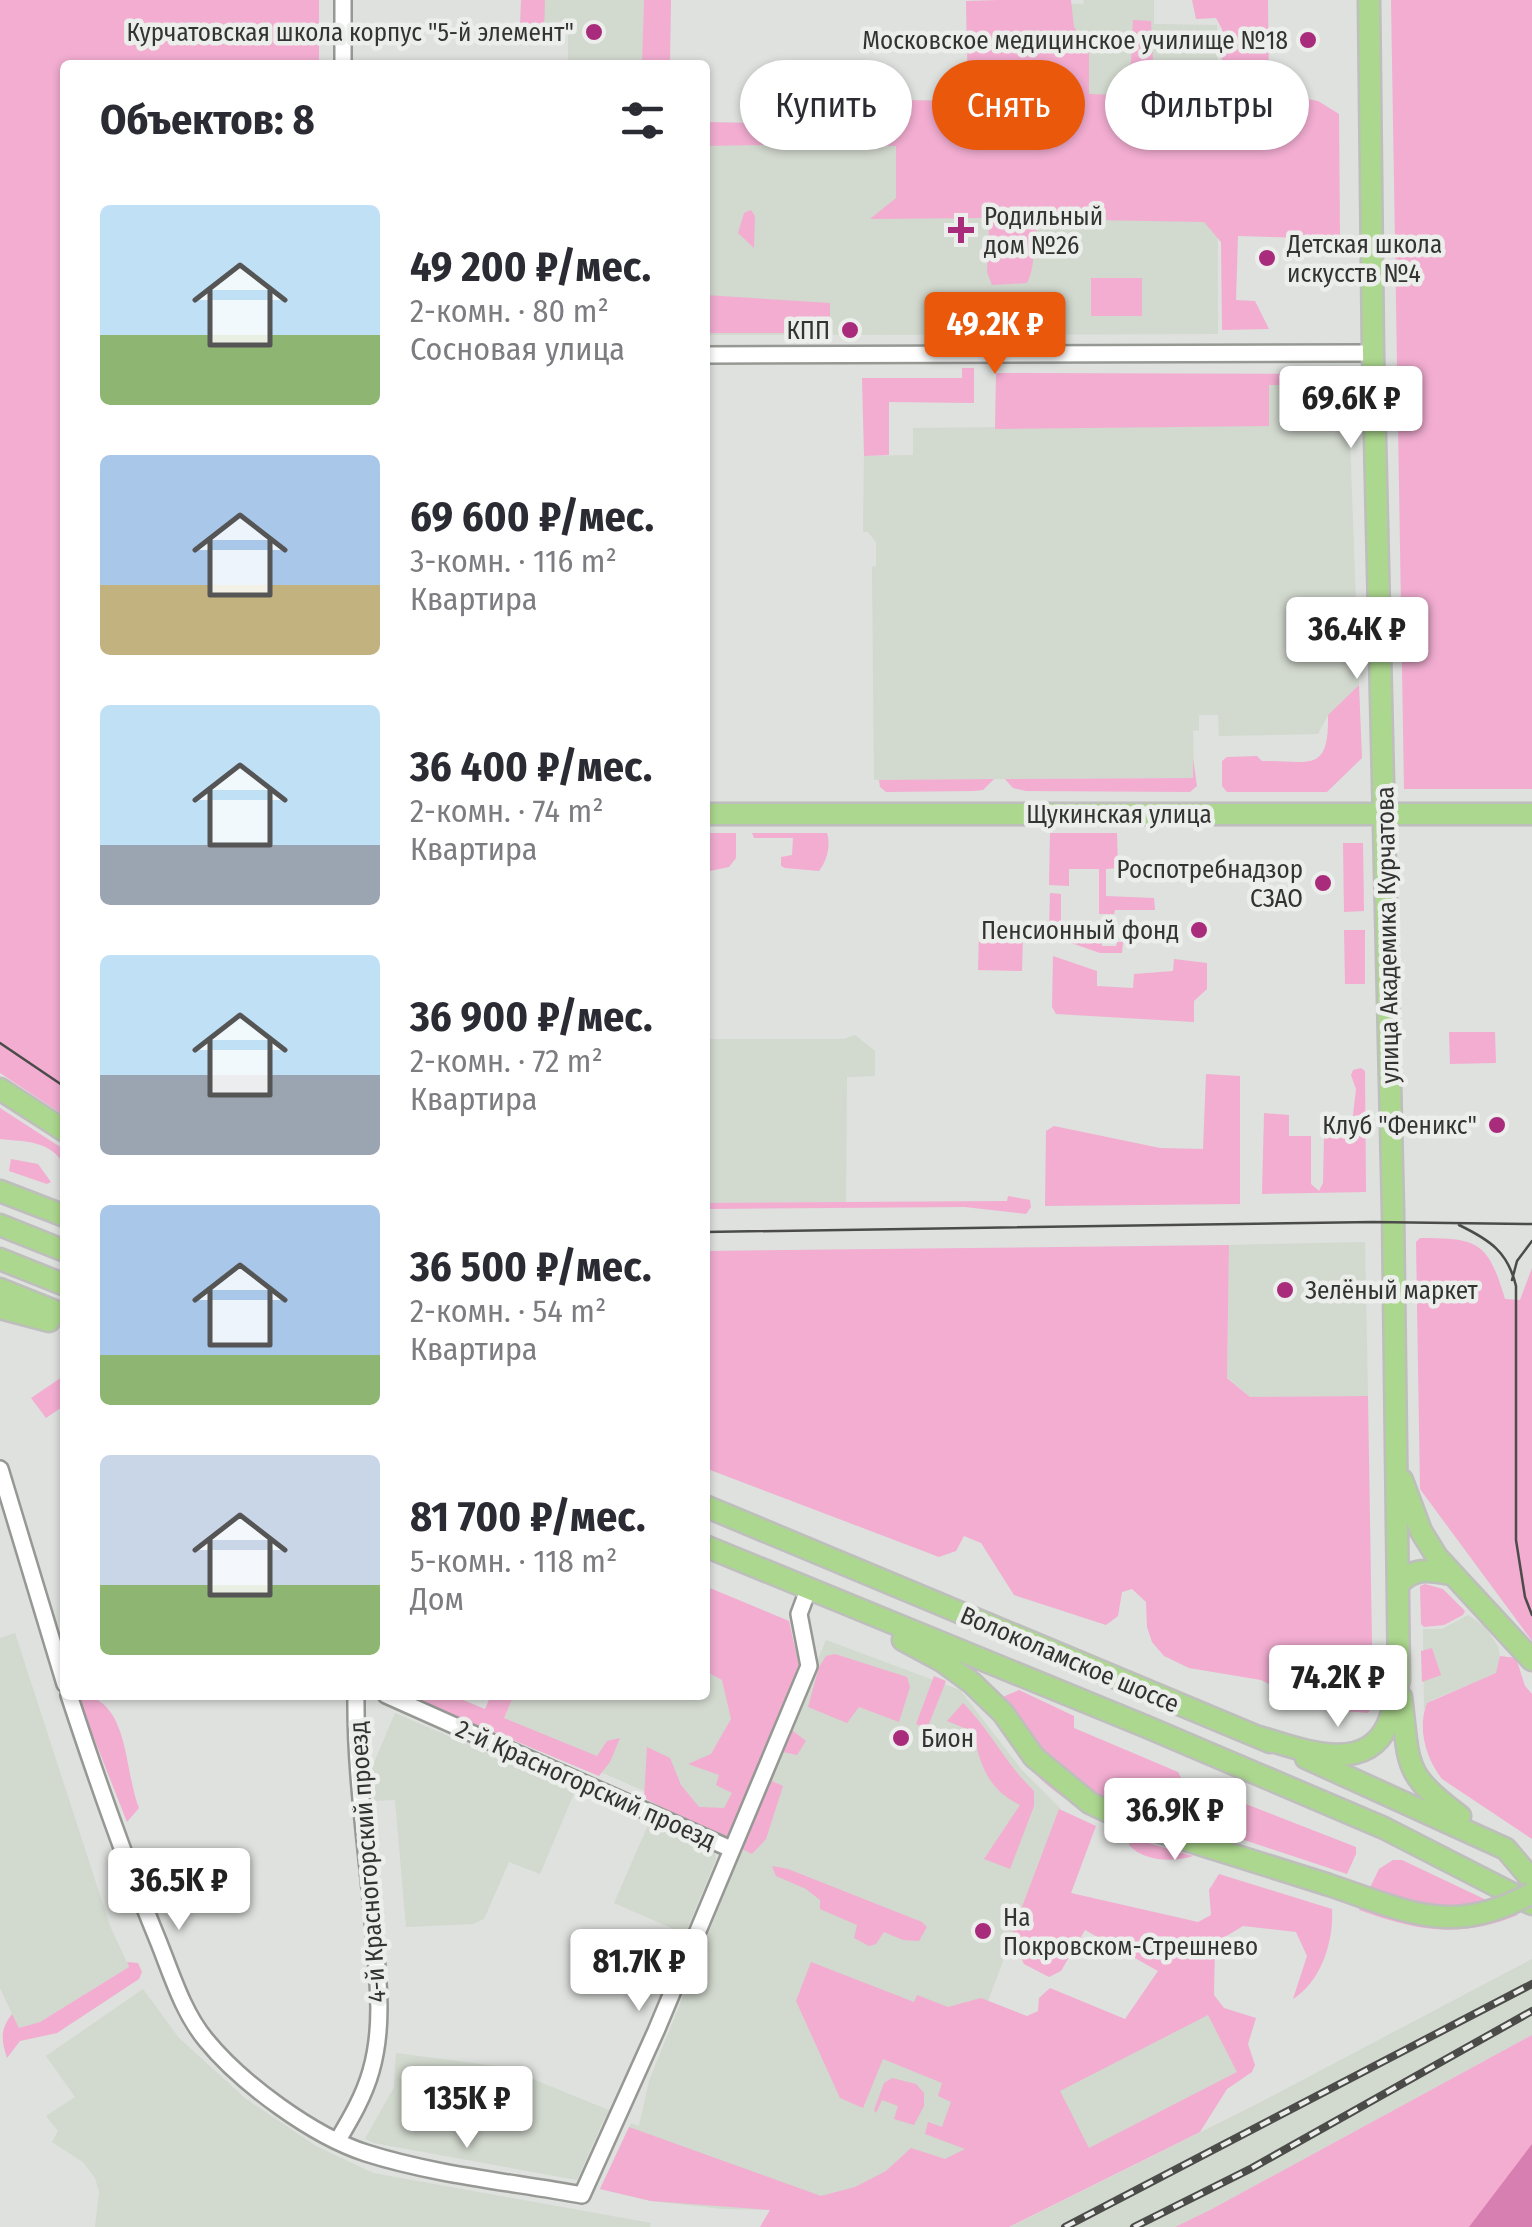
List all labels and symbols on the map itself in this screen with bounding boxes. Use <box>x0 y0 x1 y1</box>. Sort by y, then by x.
place label: Курчатовская школа корпус "5-й элемент" <box>126 18 574 48</box>
marker: Курчатовская школа корпус "5-й элемент" <box>583 21 605 43</box>
place label: Московское медицинское училище №18 <box>862 26 1288 56</box>
marker: Московское медицинское училище №18 <box>1297 29 1319 51</box>
place label: Родильный дом №26 <box>984 202 1103 261</box>
marker: Родильный дом №26 <box>948 217 974 243</box>
place label: Детская школа искусств №4 <box>1286 230 1442 289</box>
marker: Детская школа искусств №4 <box>1256 247 1278 269</box>
pin: 49.2K ₽ <box>903 292 1087 377</box>
place label: КПП <box>786 316 830 346</box>
marker: КПП <box>839 319 861 341</box>
pin: 69.6K ₽ <box>1259 366 1443 451</box>
pin: 36.4K ₽ <box>1265 597 1449 682</box>
street label: улица Академика Курчатова <box>1370 786 1406 1084</box>
street label: Щукинская улица <box>1026 800 1212 830</box>
place label: Роспотребнадзор СЗАО <box>1117 855 1303 914</box>
marker: Роспотребнадзор СЗАО <box>1312 872 1334 894</box>
place label: Пенсионный фонд <box>981 916 1179 946</box>
marker: Пенсионный фонд <box>1188 919 1210 941</box>
place label: Клуб "Феникс" <box>1322 1111 1477 1141</box>
marker: Клуб "Феникс" <box>1486 1114 1508 1136</box>
place label: Зелёный маркет <box>1305 1276 1478 1306</box>
marker: Зелёный маркет <box>1274 1279 1296 1301</box>
street label: Волоколамское шоссе <box>956 1600 1183 1720</box>
pin: 74.2K ₽ <box>1246 1645 1430 1730</box>
street label: 2-й Красногорский проезд <box>451 1714 720 1856</box>
street label: 4-й Красногорский проезд <box>343 1720 393 2004</box>
place label: Бион <box>921 1724 974 1754</box>
marker: Бион <box>890 1727 912 1749</box>
pin: 36.9K ₽ <box>1083 1778 1267 1863</box>
pin: 36.5K ₽ <box>87 1848 271 1933</box>
place label: На Покровском-Стрешнево <box>1003 1903 1258 1962</box>
marker: На Покровском-Стрешнево <box>972 1920 994 1942</box>
pin: 81.7K ₽ <box>547 1929 731 2014</box>
pin: 135K ₽ <box>386 2066 548 2151</box>

